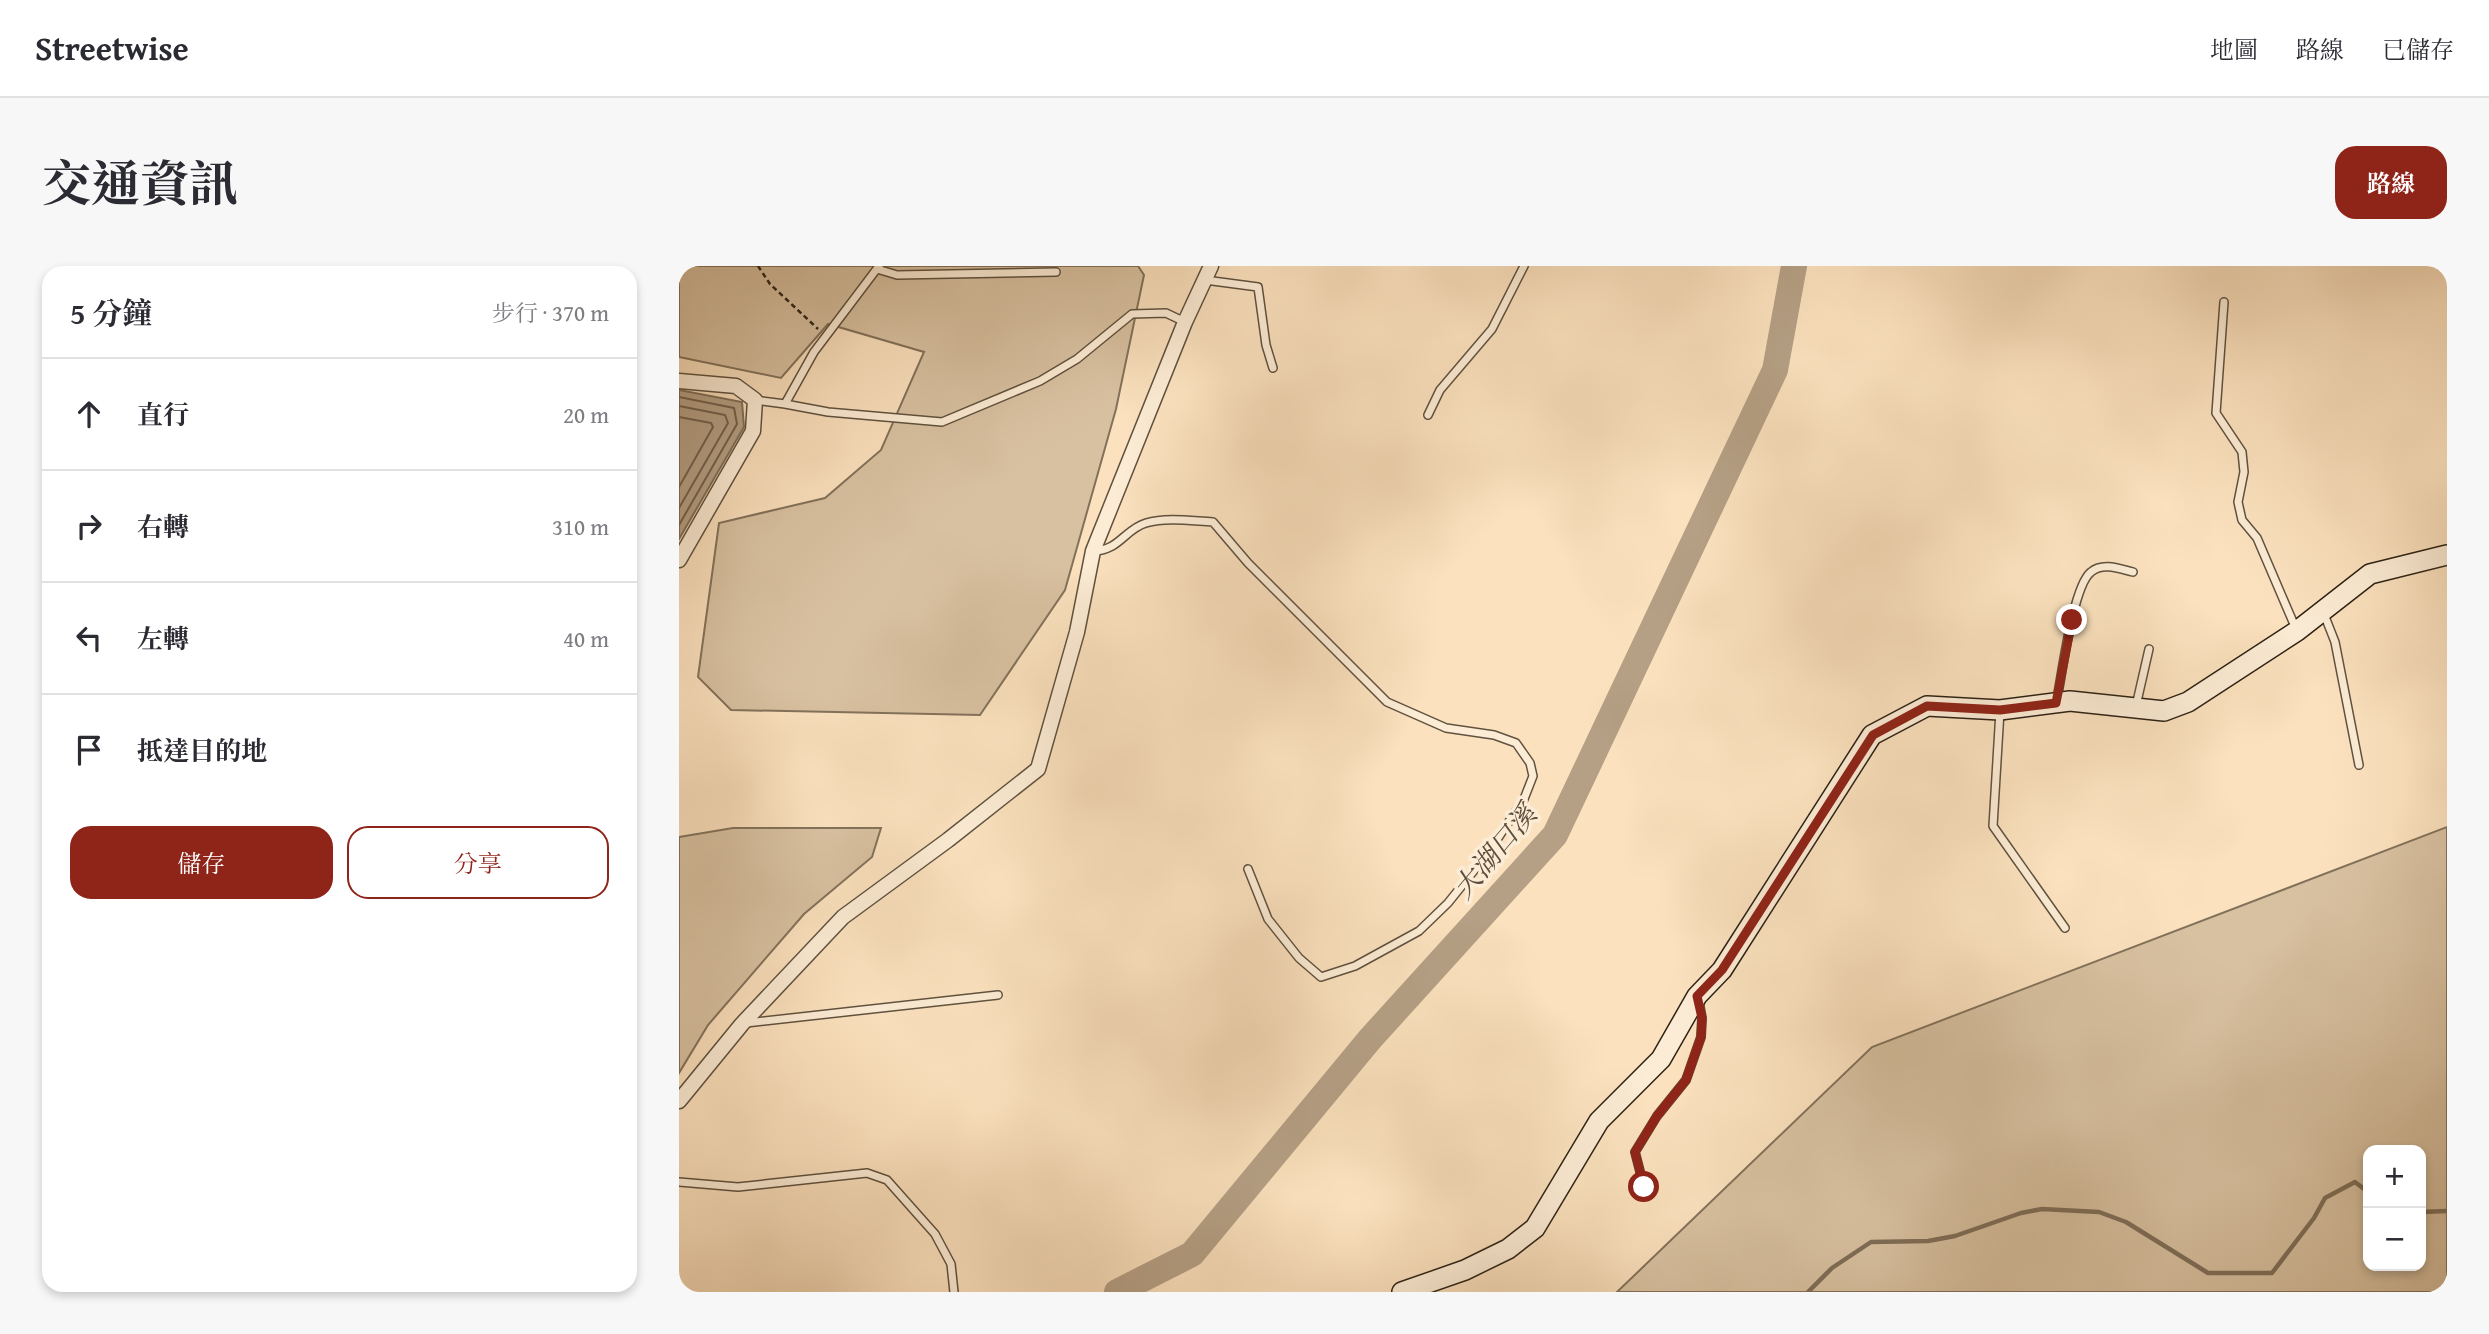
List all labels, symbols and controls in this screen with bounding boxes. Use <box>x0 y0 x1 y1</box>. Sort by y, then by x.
text: Streetwise <box>35 24 189 72</box>
text: 地圖 <box>2210 32 2258 67</box>
text: 路線 <box>2296 32 2344 67</box>
text: 已儲存 <box>2382 32 2454 67</box>
button: 路線 <box>2335 146 2447 219</box>
text: 交通資訊 <box>42 147 238 219</box>
text: 5 分鐘 <box>70 291 152 335</box>
text: 步行 · 370 m <box>492 296 609 329</box>
icon: ahead <box>70 395 108 433</box>
text: 直行 <box>137 395 189 434</box>
text: 20 m <box>563 398 609 431</box>
icon: right <box>70 507 108 545</box>
text: 右轉 <box>137 507 189 546</box>
text: 310 m <box>552 510 609 543</box>
route end <box>2056 604 2087 635</box>
icon: left <box>70 619 108 657</box>
text: 左轉 <box>137 619 189 658</box>
text: 40 m <box>563 622 609 655</box>
icon: arrive <box>70 731 108 769</box>
text: 抵達目的地 <box>137 731 267 770</box>
water label: 大湖口溪 <box>1442 793 1548 907</box>
button: 儲存 <box>70 826 333 899</box>
button: 分享 <box>347 826 609 899</box>
map controls <box>2363 1145 2426 1271</box>
button: + <box>2363 1145 2426 1208</box>
route start <box>1628 1171 1659 1202</box>
button: − <box>2363 1208 2426 1271</box>

